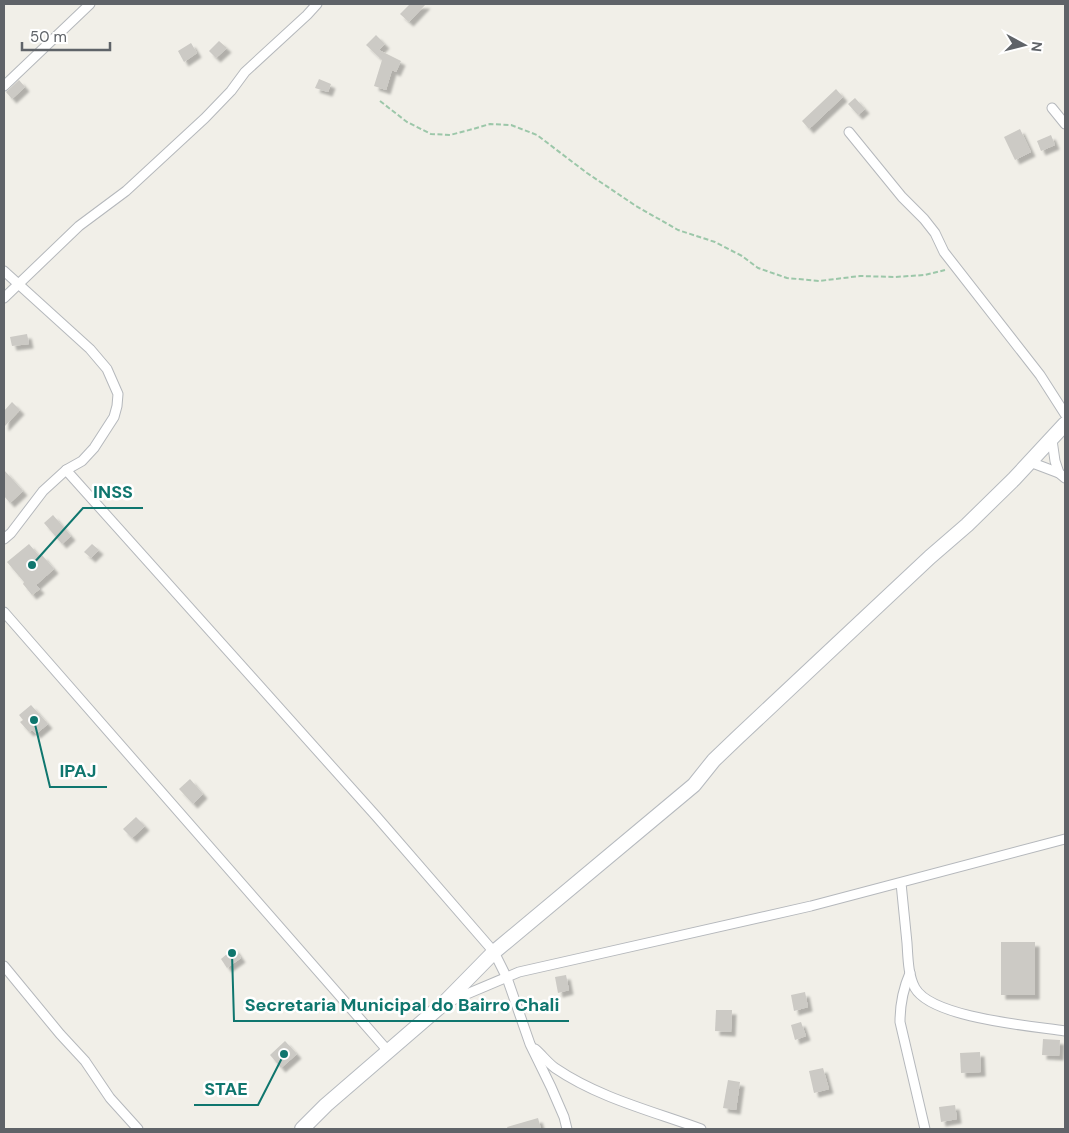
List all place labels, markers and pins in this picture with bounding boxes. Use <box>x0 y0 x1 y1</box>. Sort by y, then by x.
callout: INSS <box>83 475 143 508</box>
callout: IPAJ <box>50 754 107 787</box>
callout: Secretaria Municipal do Bairro Chali <box>234 988 569 1021</box>
callout: STAE <box>194 1072 258 1105</box>

